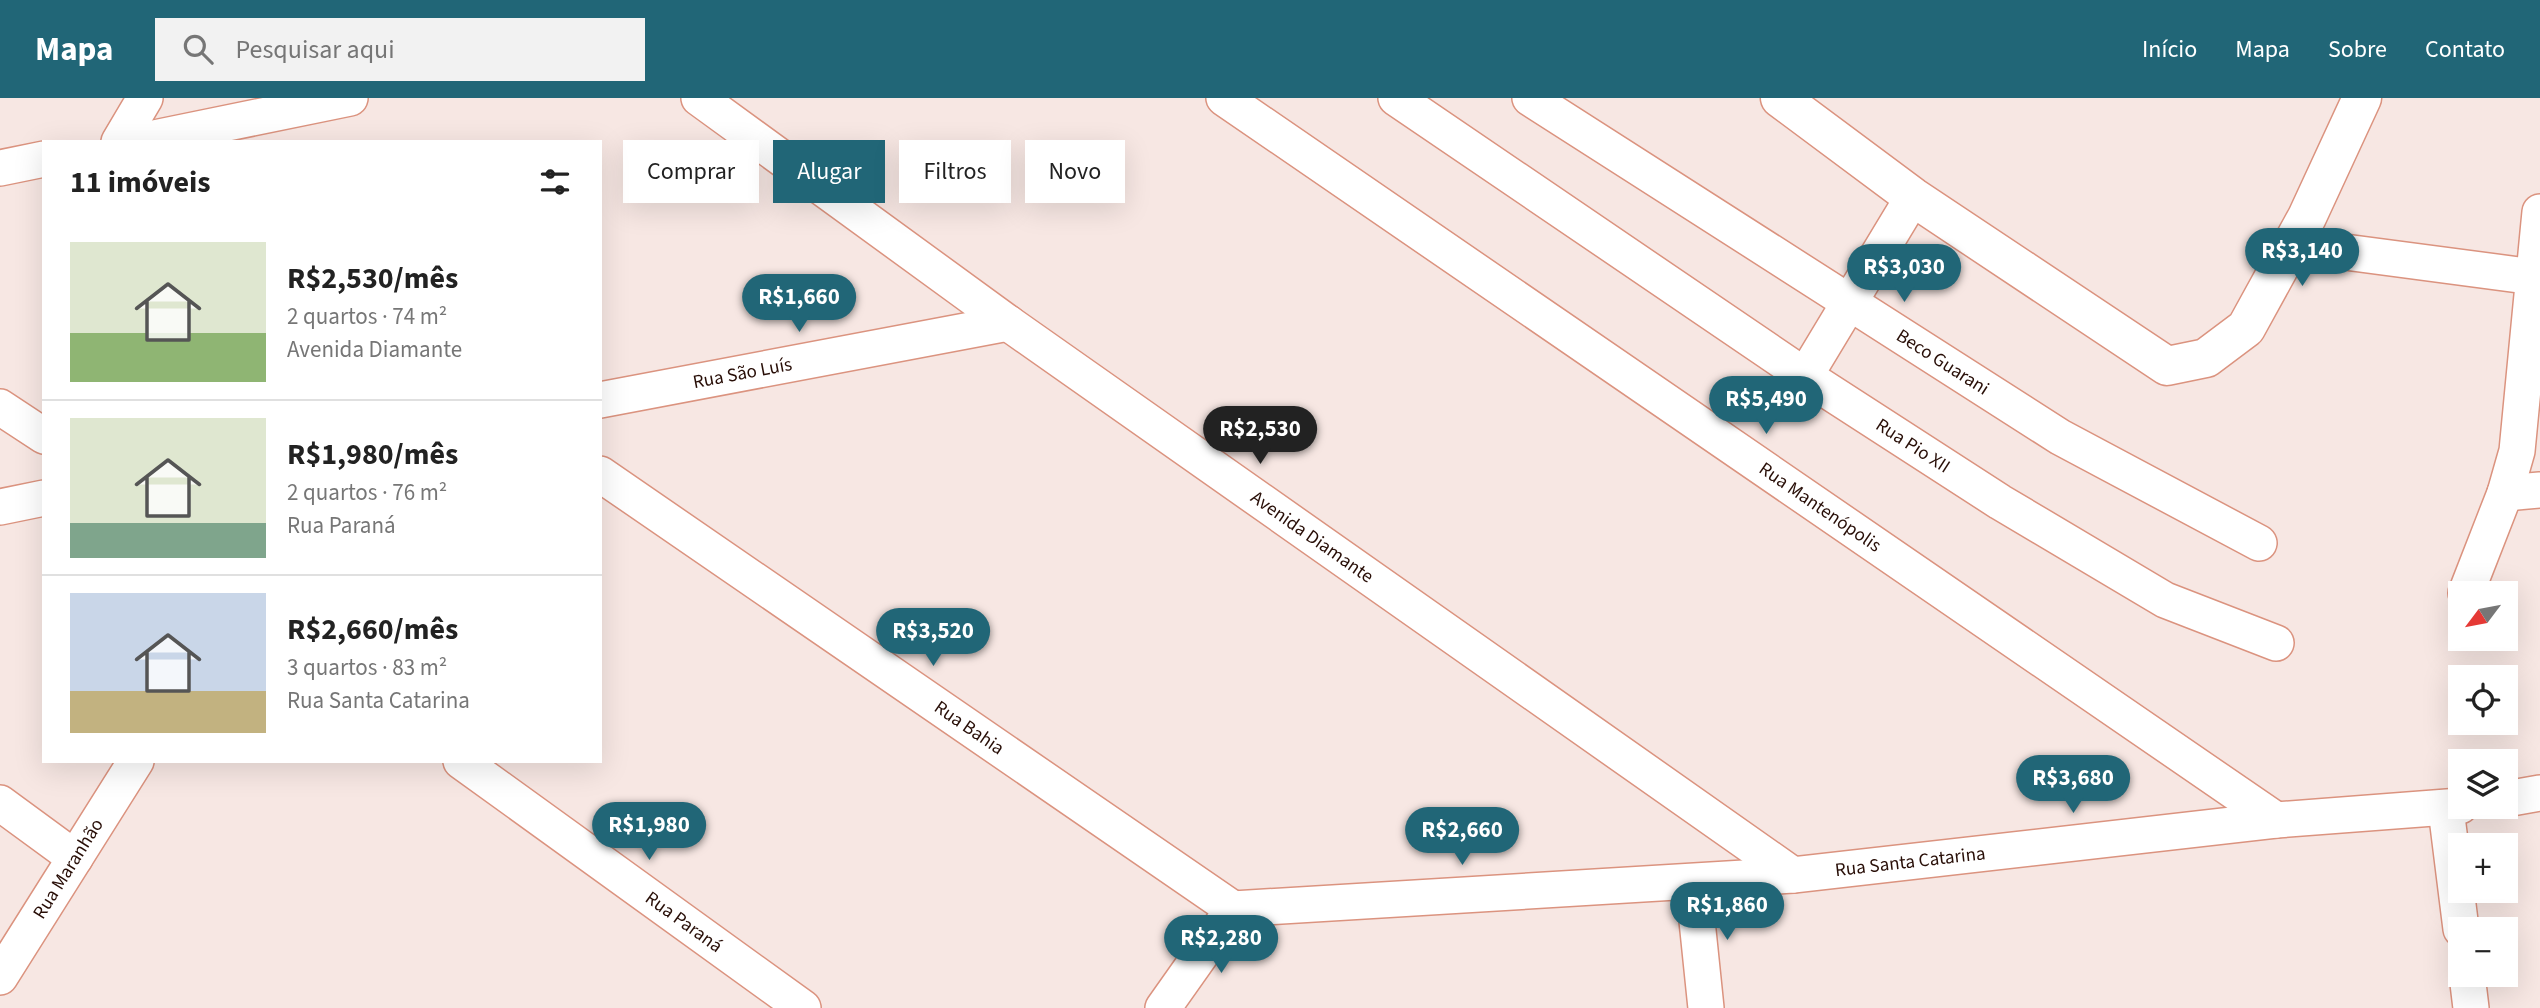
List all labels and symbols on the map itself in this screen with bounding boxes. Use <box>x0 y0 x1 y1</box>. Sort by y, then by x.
pin: R$3,140 <box>2237 228 2367 288</box>
pin: R$3,030 <box>1839 244 1969 304</box>
pin: R$1,660 <box>734 274 864 334</box>
street label: Beco Guarani <box>1891 322 1994 402</box>
street label: Rua São Luís <box>691 351 794 396</box>
pin: R$5,490 <box>1701 376 1831 436</box>
pin: R$2,530 <box>1195 406 1325 466</box>
street label: Rua Pio XII <box>1870 412 1955 480</box>
street label: Rua Mantenópolis <box>1753 456 1887 559</box>
street label: Avenida Diamante <box>1245 484 1379 590</box>
north arrow <box>2448 581 2518 651</box>
pin: R$3,520 <box>868 608 998 668</box>
street label: Rua Bahia <box>929 694 1010 761</box>
pin: R$3,680 <box>2008 756 2138 815</box>
pin: R$1,980 <box>584 802 714 862</box>
pin: R$2,660 <box>1397 808 1527 867</box>
street label: Rua Maranhão <box>26 813 110 924</box>
street label: Rua Santa Catarina <box>1834 840 1987 884</box>
pin: R$1,860 <box>1662 882 1792 942</box>
street label: Rua Paraná <box>640 885 728 959</box>
pin: R$2,280 <box>1156 916 1286 975</box>

